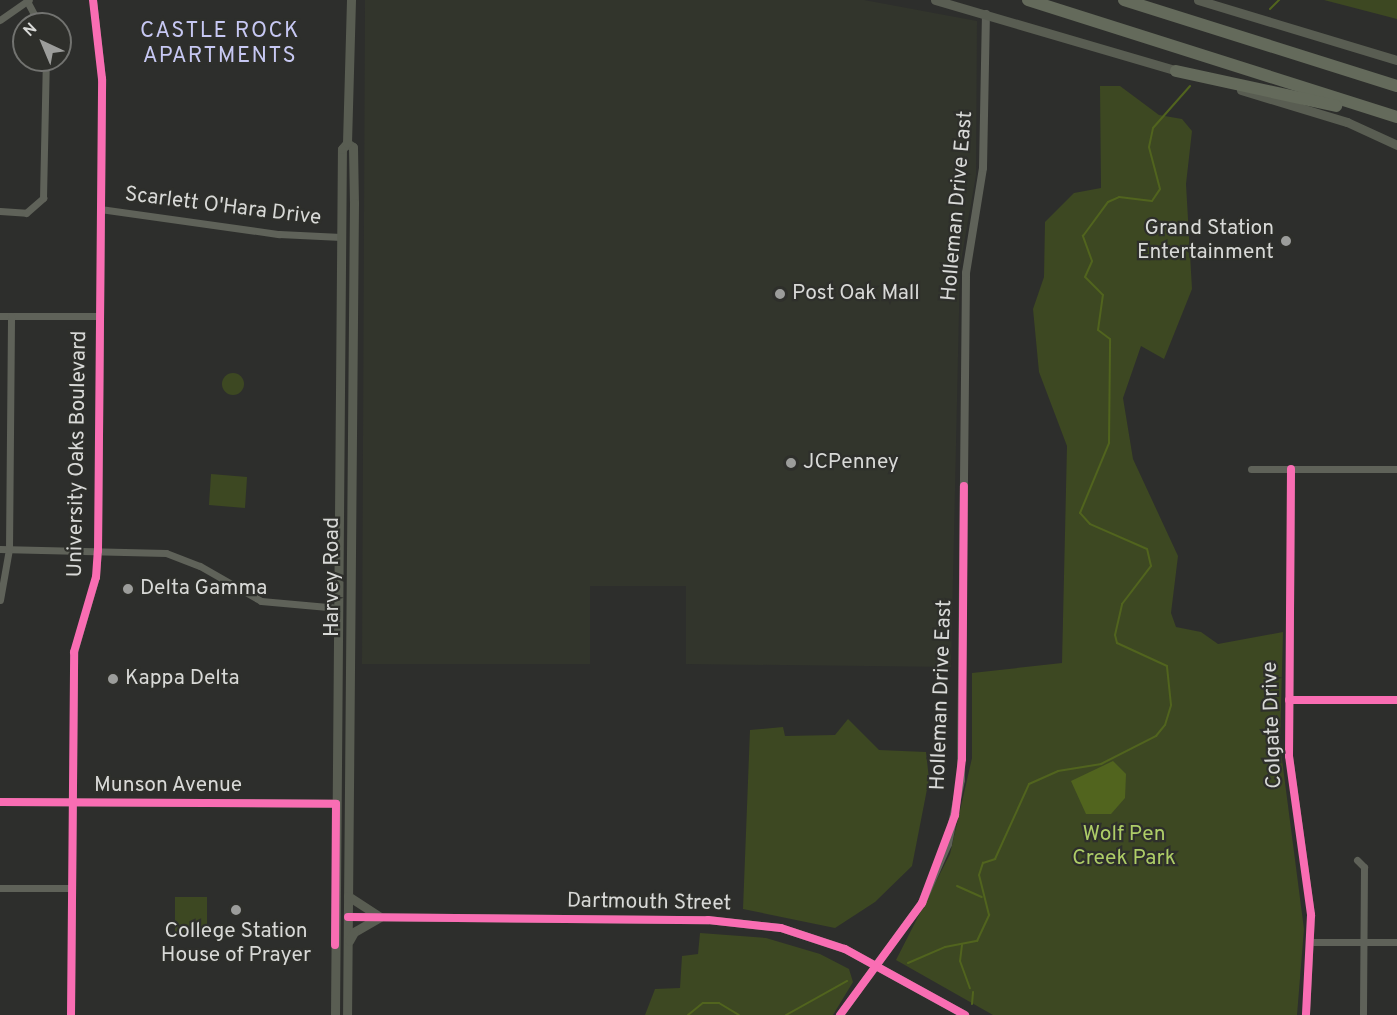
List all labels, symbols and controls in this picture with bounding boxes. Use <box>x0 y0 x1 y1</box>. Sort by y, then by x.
north arrow <box>12 12 72 72</box>
district label: CASTLE ROCK APARTMENTS <box>140 18 300 70</box>
text: N <box>20 19 42 42</box>
street label: Holleman Drive East <box>937 110 979 302</box>
street label: Scarlett O'Hara Drive <box>123 182 323 232</box>
place label: Grand Station Entertainment <box>1137 216 1274 266</box>
marker: Grand Station Entertainment <box>1279 234 1293 248</box>
place label: Post Oak Mall <box>792 281 920 307</box>
marker: Post Oak Mall <box>773 287 787 301</box>
street label: University Oaks Boulevard <box>63 330 93 578</box>
place label: JCPenney <box>803 450 899 476</box>
marker: JCPenney <box>784 456 798 470</box>
street label: Harvey Road <box>320 517 346 637</box>
place label: Delta Gamma <box>140 576 267 602</box>
marker: Delta Gamma <box>121 582 135 596</box>
street label: Holleman Drive East <box>926 599 958 791</box>
street label: Colgate Drive <box>1258 661 1288 789</box>
place label: Kappa Delta <box>125 666 239 692</box>
marker: Kappa Delta <box>106 672 120 686</box>
street label: Munson Avenue <box>94 773 242 799</box>
park label: Wolf Pen Creek Park <box>1072 822 1176 872</box>
street label: Dartmouth Street <box>567 889 731 917</box>
marker: College Station House of Prayer <box>229 903 243 917</box>
place label: College Station House of Prayer <box>161 919 311 969</box>

